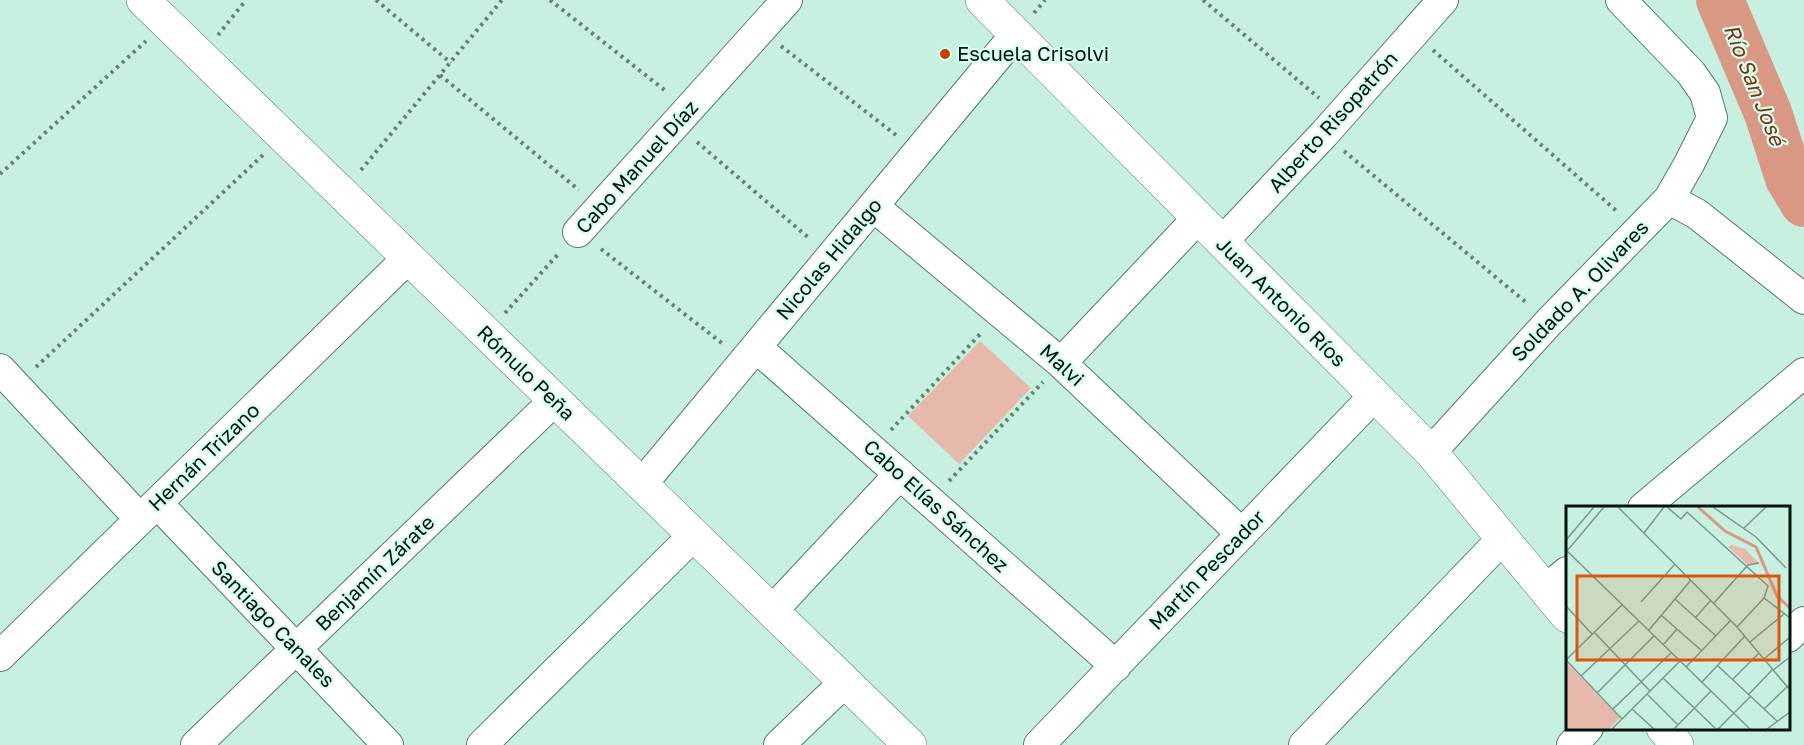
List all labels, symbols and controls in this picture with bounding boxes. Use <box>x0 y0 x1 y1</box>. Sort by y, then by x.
water label: Río San José <box>1719 20 1792 151</box>
place label: Escuela Crisolvi <box>957 41 1109 65</box>
street label: Alberto Risopatrón <box>1263 46 1402 197</box>
marker: Escuela Crisolvi <box>938 47 952 61</box>
street label: Cabo Manuel Díaz <box>570 95 702 238</box>
street label: Nicolas Hidalgo <box>770 193 886 324</box>
street label: Soldado A. Olivares <box>1506 215 1653 366</box>
street label: Juan Antonio Ríos <box>1212 231 1352 371</box>
street label: Rómulo Peña <box>473 320 581 425</box>
street label: Malvi <box>1036 338 1090 390</box>
street label: Hernán Trizano <box>143 397 264 515</box>
street label: Cabo Elías Sánchez <box>859 434 1014 577</box>
street label: Martín Pescador <box>1143 504 1269 634</box>
inset map <box>1566 506 1789 730</box>
street label: Benjamín Zárate <box>310 509 439 635</box>
street label: Santiago Canales <box>207 555 340 692</box>

